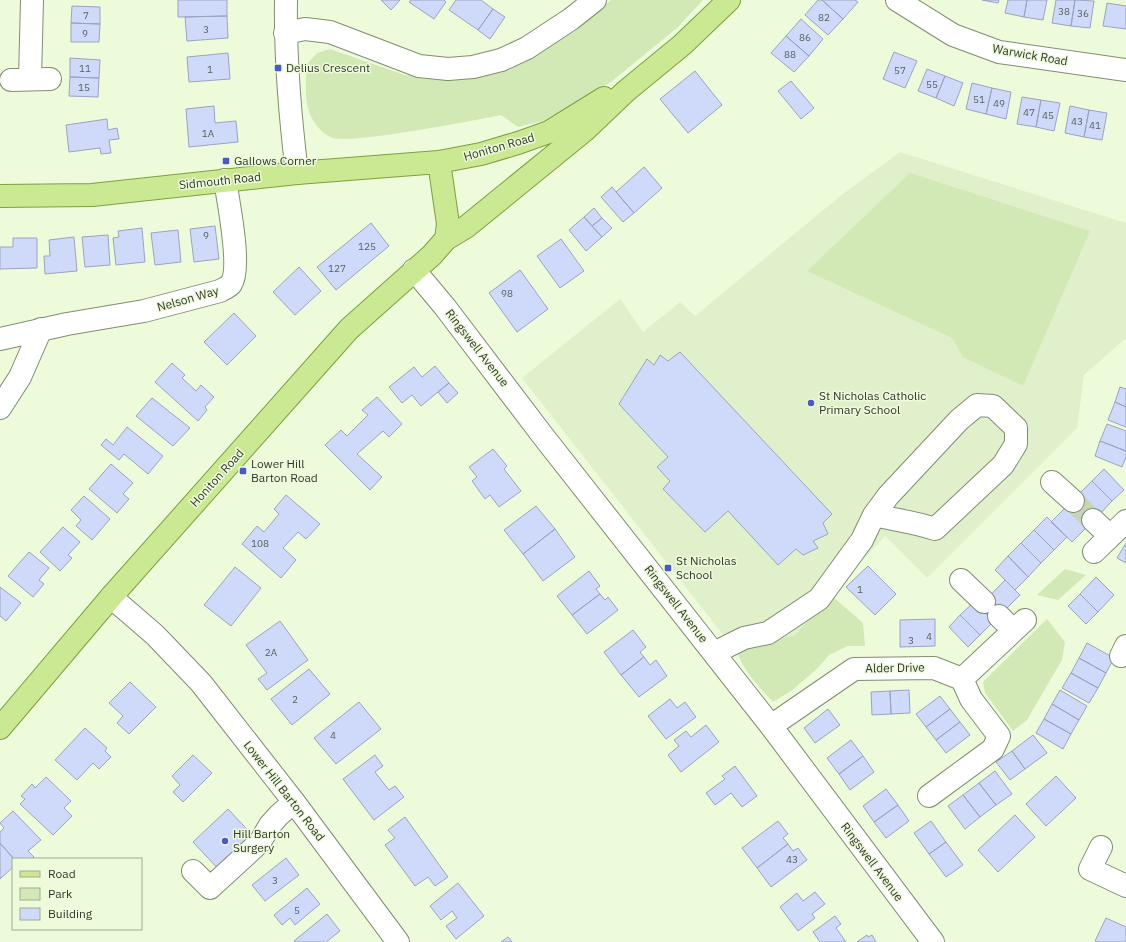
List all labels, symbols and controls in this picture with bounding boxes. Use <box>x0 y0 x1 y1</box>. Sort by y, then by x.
house number: 38 <box>1058 5 1070 18</box>
house number: 36 <box>1077 7 1089 20</box>
house number: 7 <box>83 9 89 22</box>
house number: 82 <box>818 11 830 24</box>
house number: 3 <box>203 23 209 36</box>
house number: 9 <box>82 27 88 40</box>
house number: 86 <box>799 31 811 44</box>
street label: Warwick Road <box>991 40 1069 69</box>
house number: 88 <box>784 48 796 61</box>
place label: Delius Crescent <box>286 60 370 75</box>
house number: 11 <box>79 62 91 75</box>
house number: 1 <box>207 63 213 76</box>
marker: Delius Crescent <box>273 63 283 73</box>
house number: 57 <box>894 64 906 77</box>
house number: 55 <box>926 78 938 91</box>
house number: 15 <box>78 81 90 94</box>
house number: 51 <box>973 93 985 106</box>
house number: 49 <box>993 97 1005 110</box>
house number: 47 <box>1023 106 1035 119</box>
house number: 45 <box>1042 109 1054 122</box>
house number: 43 <box>1071 115 1083 128</box>
house number: 41 <box>1089 119 1101 132</box>
house number: 1A <box>202 127 215 140</box>
street label: Honiton Road <box>462 129 536 164</box>
place label: Gallows Corner <box>234 153 317 168</box>
marker: Gallows Corner <box>221 156 231 166</box>
street label: Sidmouth Road <box>178 169 262 192</box>
house number: 9 <box>203 229 209 242</box>
house number: 125 <box>358 240 376 253</box>
house number: 127 <box>328 262 346 275</box>
street label: Nelson Way <box>155 283 220 314</box>
house number: 98 <box>501 287 513 300</box>
street label: Ringswell Avenue <box>442 306 513 390</box>
place label: St Nicholas Catholic Primary School <box>819 388 926 417</box>
marker: St Nicholas Catholic Primary School <box>806 398 816 408</box>
street label: Honiton Road <box>187 445 247 510</box>
place label: Lower Hill Barton Road <box>251 456 318 485</box>
marker: Lower Hill Barton Road <box>238 466 248 476</box>
house number: 108 <box>251 537 269 550</box>
place label: St Nicholas School <box>676 553 737 582</box>
street label: Ringswell Avenue <box>641 562 712 646</box>
marker: St Nicholas School <box>663 563 673 573</box>
house number: 1 <box>857 583 863 596</box>
house number: 4 <box>926 630 932 643</box>
house number: 3 <box>908 634 914 647</box>
house number: 2A <box>265 646 278 659</box>
street label: Alder Drive <box>865 659 925 676</box>
house number: 2 <box>292 693 298 706</box>
house number: 4 <box>330 729 336 742</box>
street label: Lower Hill Barton Road <box>241 738 328 844</box>
street label: Ringswell Avenue <box>838 819 907 904</box>
place label: Hill Barton Surgery <box>233 826 290 855</box>
marker: Hill Barton Surgery <box>220 836 230 846</box>
house number: 43 <box>786 853 798 866</box>
legend <box>12 858 142 930</box>
text: Road <box>48 866 76 881</box>
house number: 3 <box>272 874 278 887</box>
text: Park <box>48 886 73 901</box>
house number: 5 <box>294 904 300 917</box>
text: Building <box>48 906 93 921</box>

